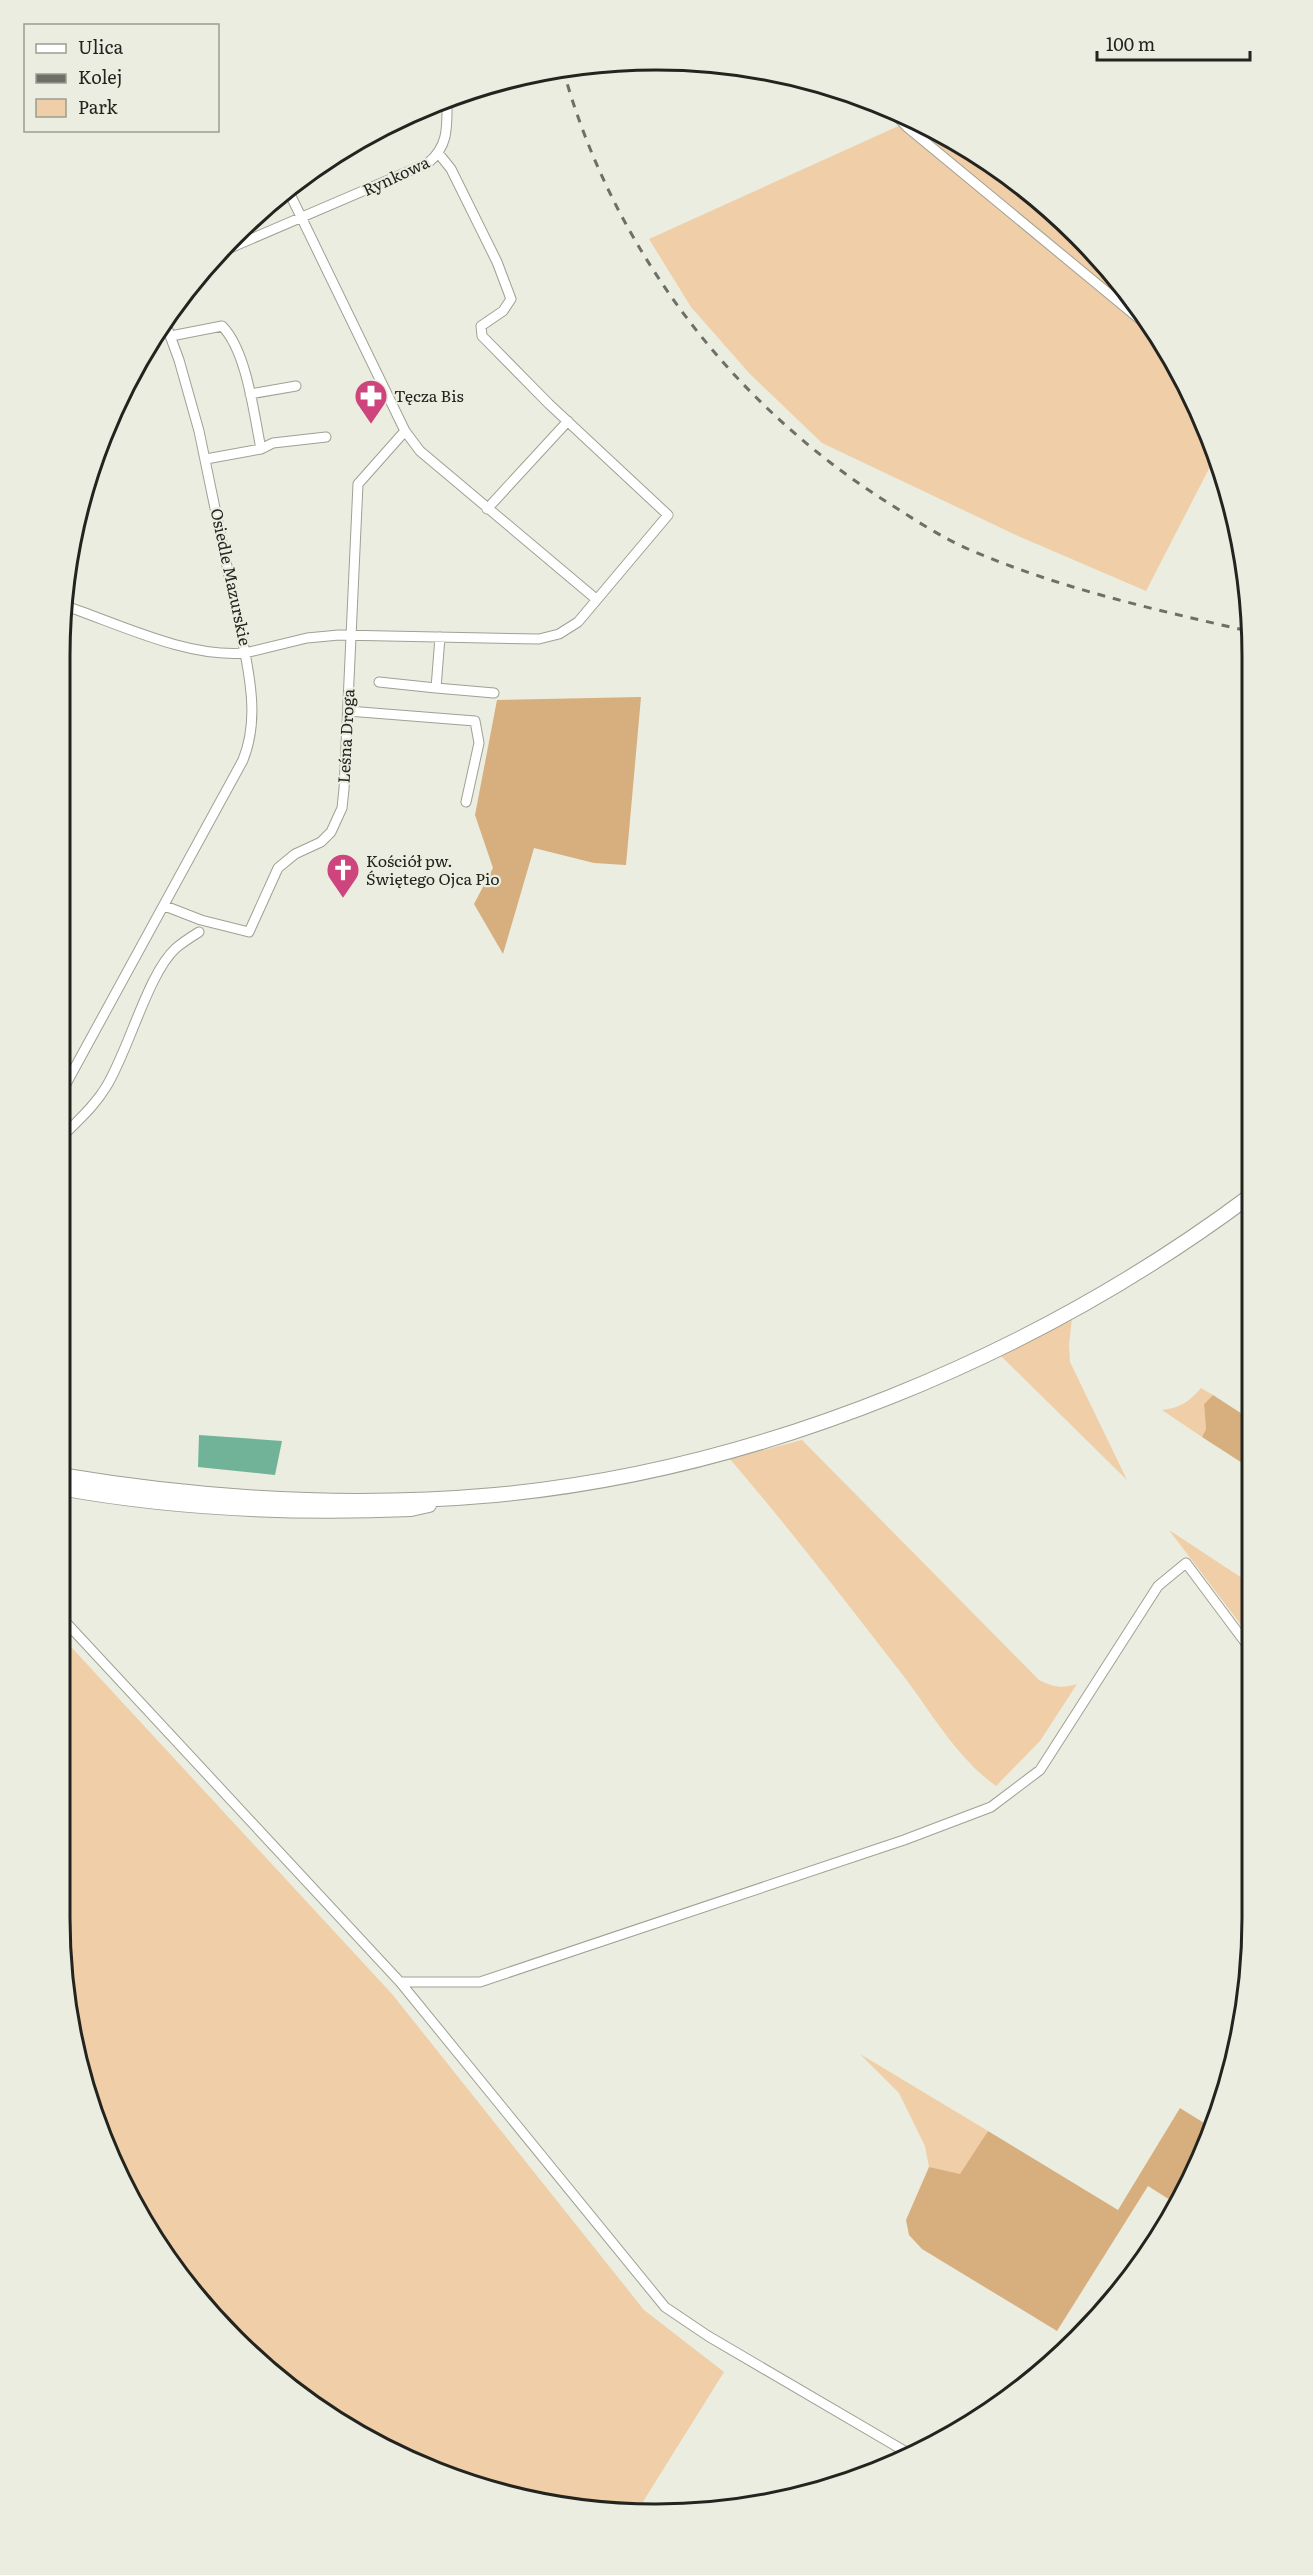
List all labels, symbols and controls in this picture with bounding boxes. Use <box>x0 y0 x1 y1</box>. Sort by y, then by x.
legend <box>24 24 219 132</box>
scale bar <box>1097 24 1250 62</box>
text: 100 m <box>1106 30 1155 57</box>
text: Ulica <box>78 33 124 60</box>
text: Kolej <box>78 63 122 90</box>
text: Park <box>78 93 119 120</box>
street label: Rynkowa <box>358 149 433 201</box>
pharmacy icon: Tęcza Bis <box>353 378 389 425</box>
place label: Tęcza Bis <box>394 383 464 407</box>
street label: Osiedle Mazurskie <box>206 506 258 648</box>
street label: Leśna Droga <box>331 688 359 784</box>
place label: Kościół pw. Świętego Ojca Pio <box>366 848 500 890</box>
church icon: Kościół pw. Świętego Ojca Pio <box>325 852 361 899</box>

